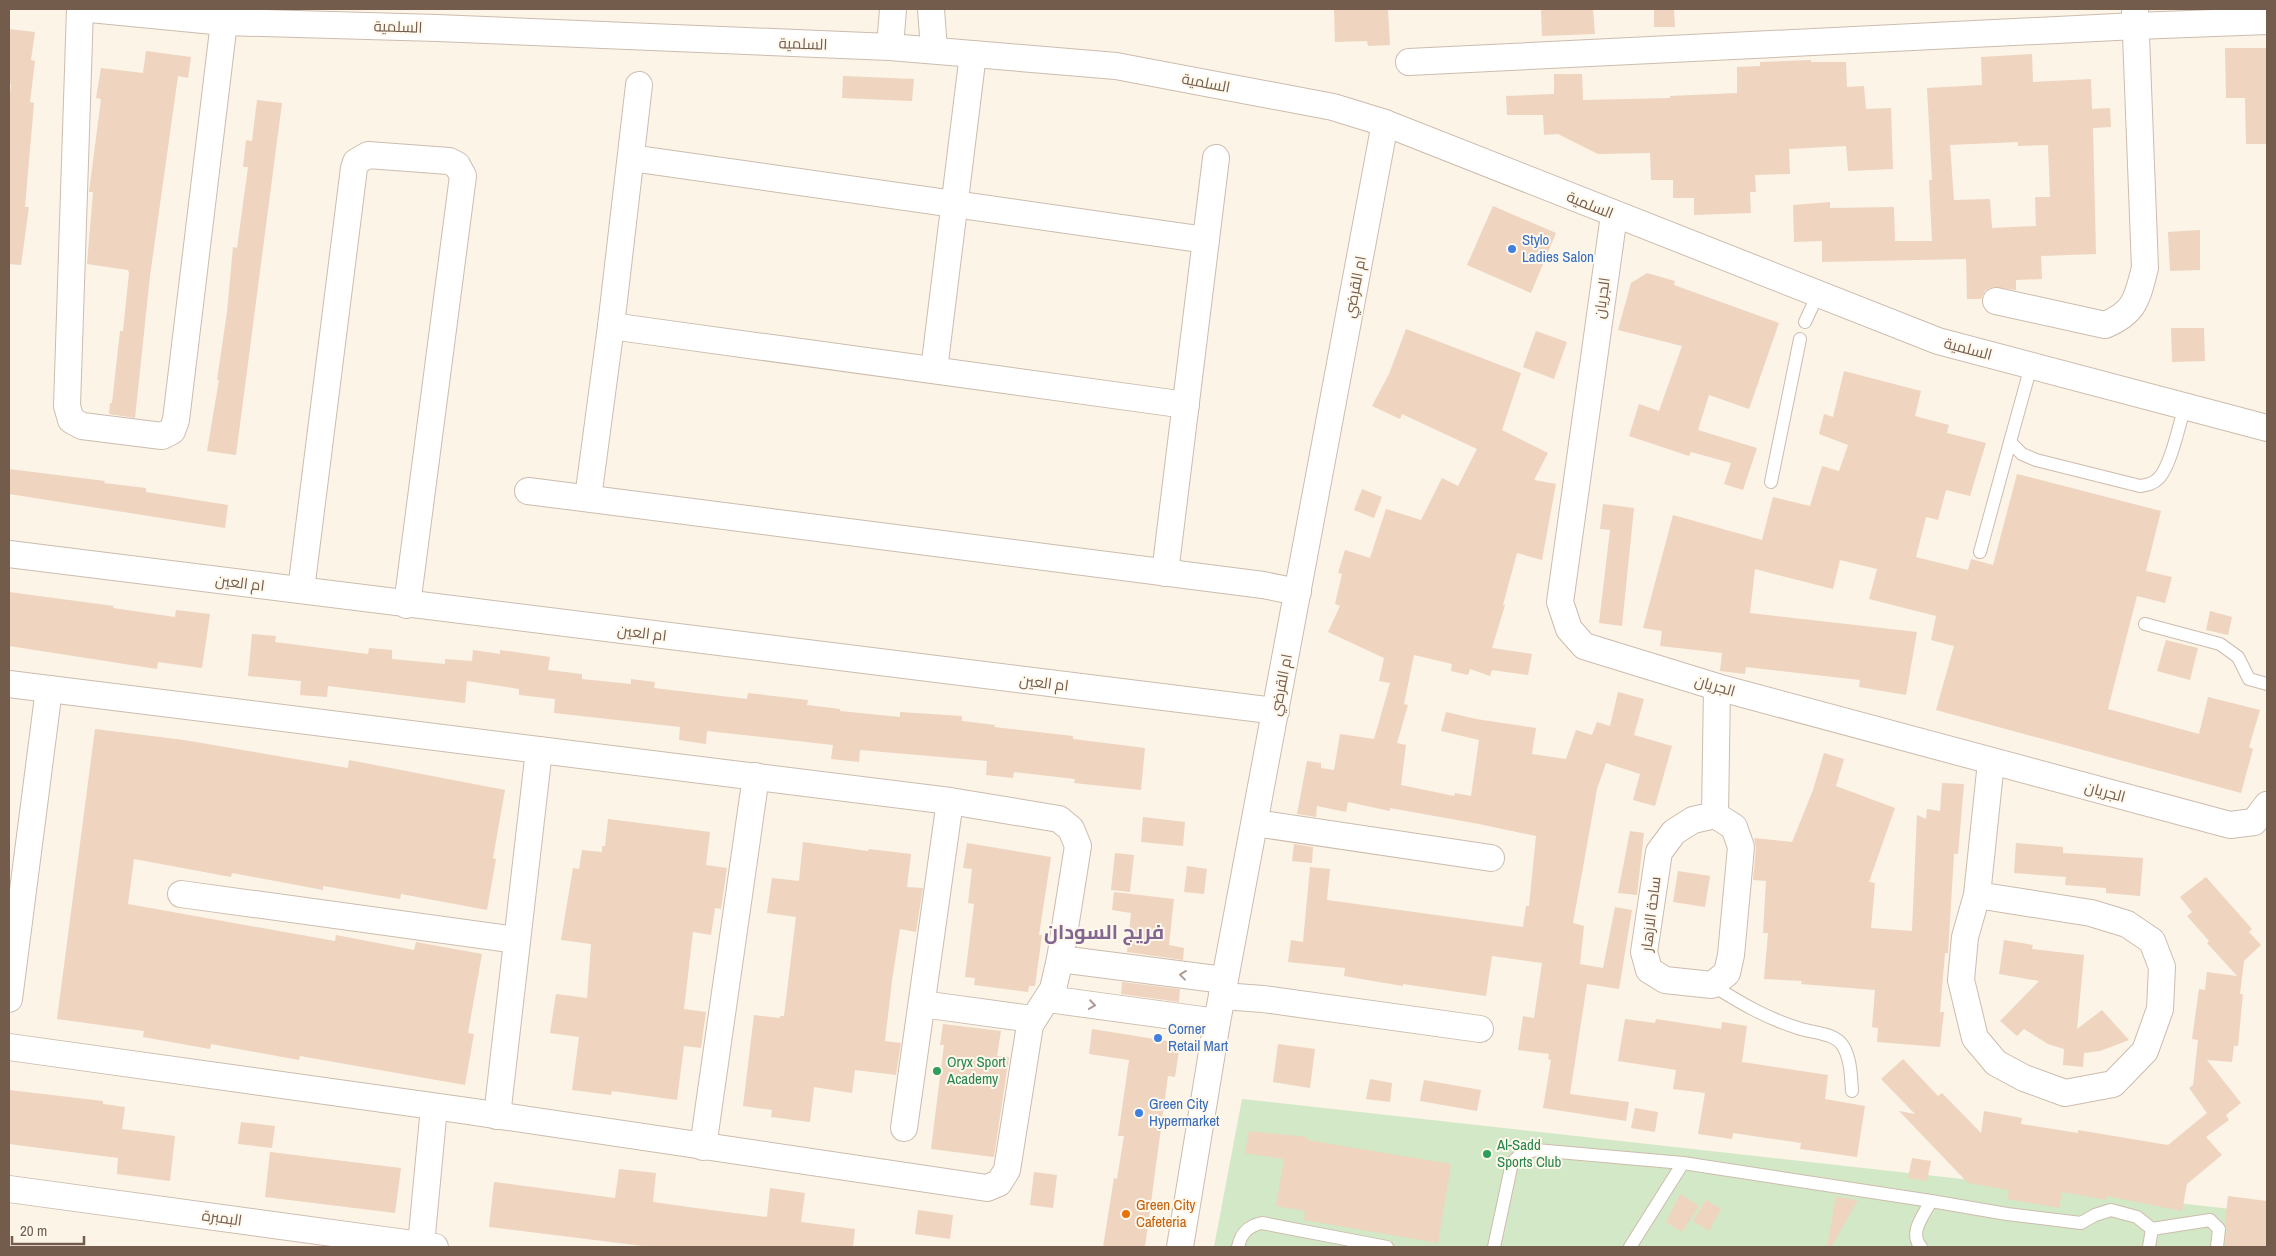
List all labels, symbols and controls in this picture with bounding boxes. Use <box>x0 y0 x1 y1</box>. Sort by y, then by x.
street label: السلمية <box>373 15 423 38</box>
street label: السلمية <box>778 32 828 55</box>
street label: السلمية <box>1180 68 1232 97</box>
street label: السلمية <box>1564 186 1617 223</box>
place label: Stylo Ladies Salon <box>1522 229 1594 267</box>
marker: Stylo Ladies Salon <box>1506 243 1518 255</box>
street label: ام القرضي <box>1338 254 1373 320</box>
street label: الجريان <box>1588 276 1615 320</box>
street label: السلمية <box>1942 332 1994 365</box>
street label: ام العين <box>214 569 266 596</box>
street label: ام العين <box>616 619 668 646</box>
street label: ام القرضي <box>1264 652 1299 718</box>
street label: ام العين <box>1018 669 1070 696</box>
street label: الجريان <box>1692 670 1738 701</box>
street label: الجريان <box>2082 776 2128 807</box>
street label: ساحة الازهار <box>1635 875 1666 954</box>
district label: فريج السودان <box>1044 918 1164 946</box>
one-way arrow <box>1178 970 1186 981</box>
one-way arrow <box>1088 999 1096 1009</box>
place label: Corner Retail Mart <box>1168 1018 1229 1056</box>
marker: Corner Retail Mart <box>1152 1032 1164 1044</box>
place label: Oryx Sport Academy <box>946 1051 1006 1089</box>
marker: Oryx Sport Academy <box>931 1065 943 1077</box>
place label: Green City Hypermarket <box>1149 1093 1220 1131</box>
marker: Green City Hypermarket <box>1133 1107 1145 1119</box>
place label: Al-Sadd Sports Club <box>1496 1134 1561 1172</box>
marker: Al-Sadd Sports Club <box>1481 1148 1493 1160</box>
place label: Green City Cafeteria <box>1136 1194 1196 1232</box>
street label: البمبرة <box>201 1204 244 1231</box>
marker: Green City Cafeteria <box>1120 1208 1132 1220</box>
scale bar <box>12 1214 85 1246</box>
text: 20 m <box>20 1220 47 1241</box>

